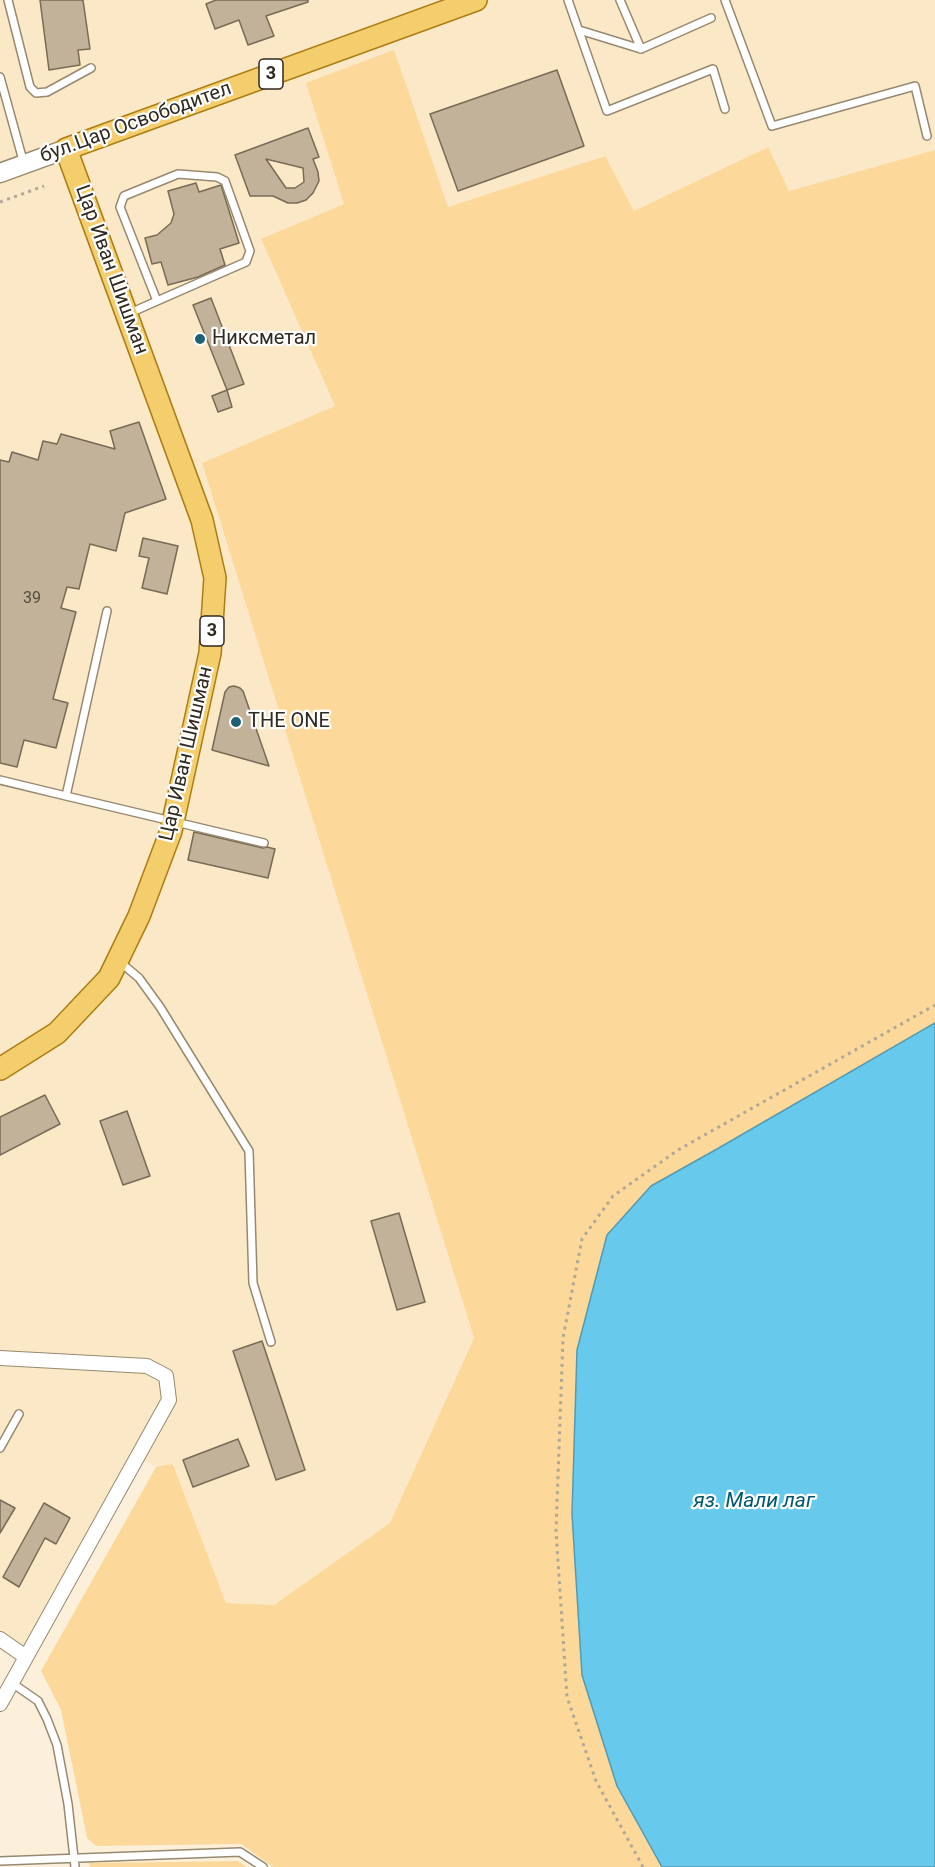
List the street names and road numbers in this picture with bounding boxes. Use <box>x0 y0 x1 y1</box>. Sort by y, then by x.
road number: 3 <box>259 59 283 89</box>
street label: бул.Цар Освободител <box>37 77 235 169</box>
street label: Цар Иван Шишман <box>69 182 153 358</box>
road number: 3 <box>200 616 224 646</box>
street label: Цар Иван Шишман <box>155 664 219 844</box>

